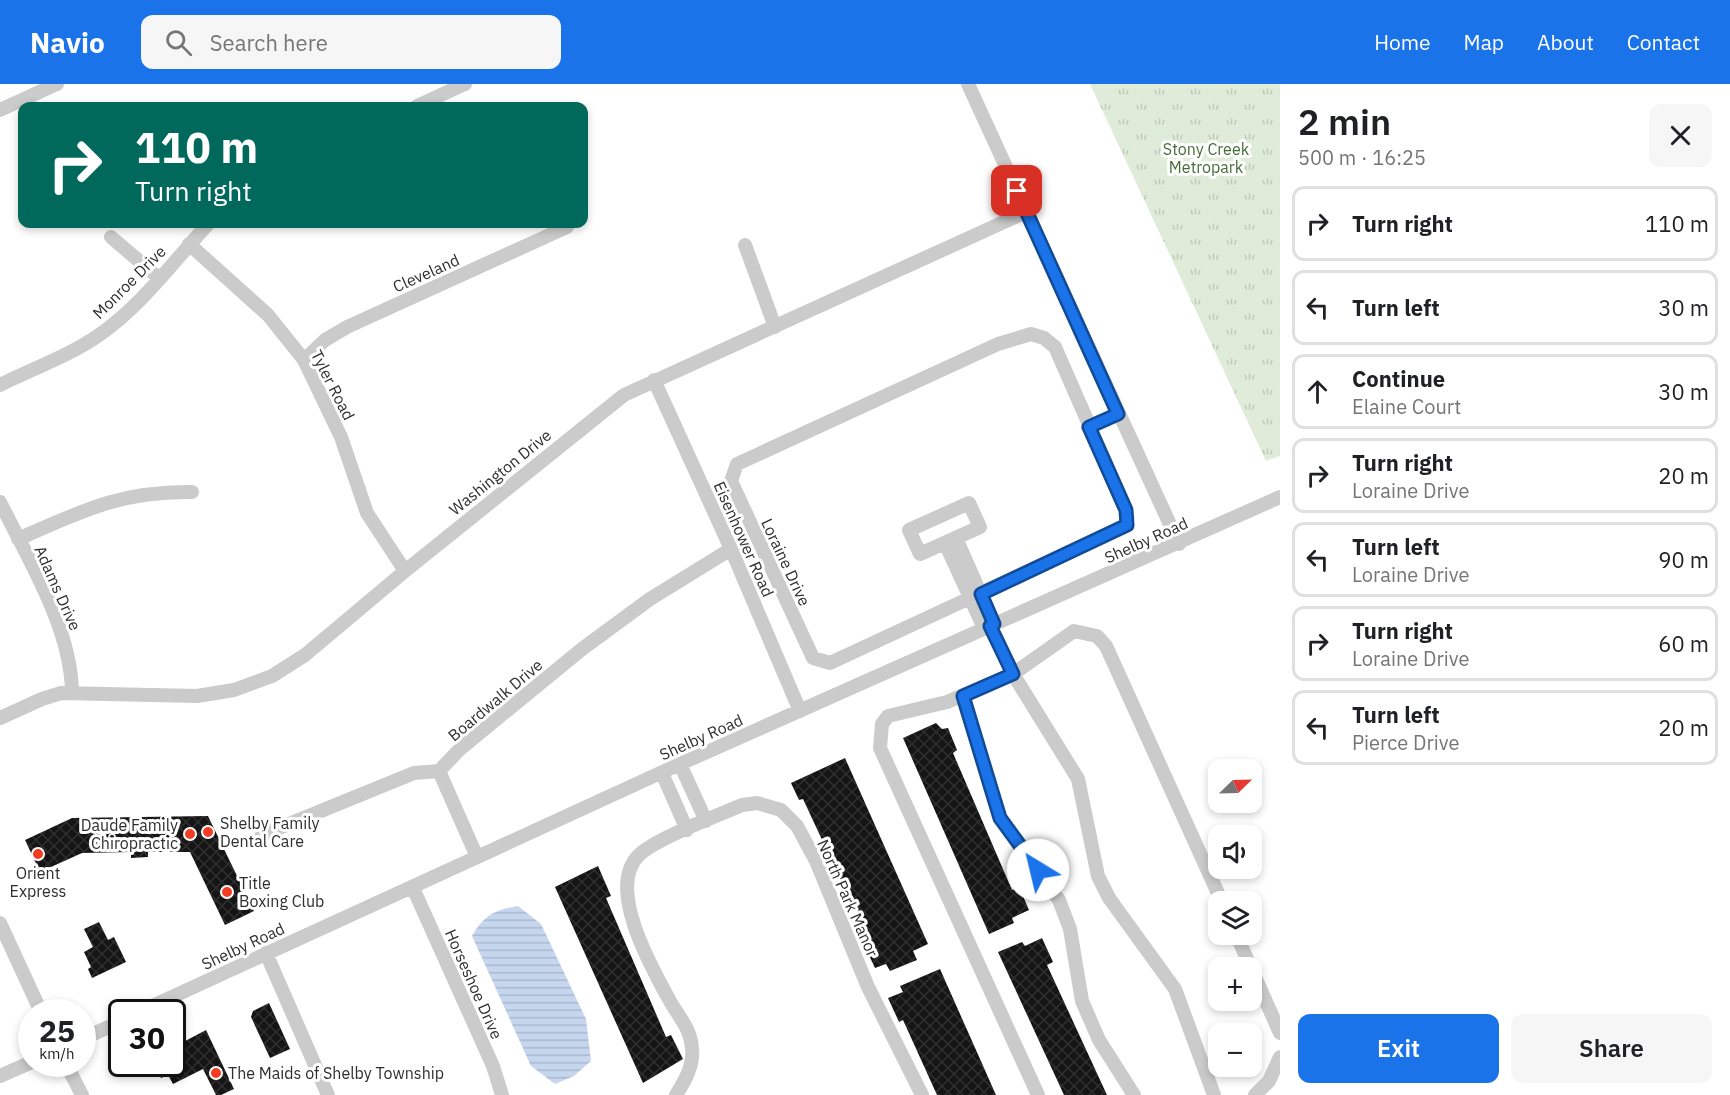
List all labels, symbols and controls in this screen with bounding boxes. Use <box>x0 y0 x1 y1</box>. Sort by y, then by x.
search box <box>141 15 561 69</box>
text: Navio <box>30 24 105 61</box>
icon: search <box>162 26 195 59</box>
text: Search here <box>210 28 328 57</box>
text: Home <box>1374 28 1431 56</box>
text: Map <box>1464 28 1504 56</box>
text: About <box>1537 28 1594 56</box>
text: Contact <box>1627 28 1700 56</box>
text: 2 min <box>1298 98 1391 145</box>
button: close <box>1649 104 1712 167</box>
text: 110 m <box>135 120 258 175</box>
icon: right <box>36 126 114 204</box>
park label: Stony Creek Metropark <box>1163 139 1250 177</box>
text: 500 m · 16:25 <box>1298 144 1426 171</box>
pin <box>991 165 1042 216</box>
text: Turn right <box>135 173 252 208</box>
icon: arrive <box>1000 174 1033 207</box>
icon: right <box>1301 207 1334 240</box>
text: Turn right <box>1352 209 1453 238</box>
text: 110 m <box>1645 209 1709 238</box>
street label: Monroe Drive <box>88 241 170 323</box>
street label: Cleveland <box>390 249 462 297</box>
icon: left <box>1301 291 1334 324</box>
text: Turn left <box>1352 293 1440 322</box>
text: 30 m <box>1658 293 1709 322</box>
street label: Tyler Road <box>307 347 359 423</box>
text: Continue <box>1352 364 1445 393</box>
icon: ahead <box>1301 375 1334 408</box>
text: 30 m <box>1658 377 1709 406</box>
text: Elaine Court <box>1352 393 1461 420</box>
street label: Washington Drive <box>445 425 555 519</box>
text: Turn right <box>1352 448 1453 477</box>
icon: right <box>1301 459 1334 492</box>
text: 20 m <box>1658 461 1709 490</box>
text: Loraine Drive <box>1352 477 1469 504</box>
street label: Eisenhower Road <box>710 478 778 600</box>
street label: Shelby Road <box>1101 513 1191 567</box>
street label: Loraine Drive <box>757 515 815 609</box>
text: Turn left <box>1352 532 1440 561</box>
street label: Adams Drive <box>30 542 86 634</box>
icon: left <box>1301 543 1334 576</box>
text: 90 m <box>1658 545 1709 574</box>
text: Loraine Drive <box>1352 561 1469 588</box>
text: Turn right <box>1352 616 1453 645</box>
icon: right <box>1301 627 1334 660</box>
text: 60 m <box>1658 629 1709 658</box>
text: Loraine Drive <box>1352 645 1469 672</box>
street label: Boardwalk Drive <box>444 654 547 745</box>
text: Turn left <box>1352 700 1440 729</box>
street label: Shelby Road <box>656 710 746 764</box>
icon: left <box>1301 711 1334 744</box>
text: 20 m <box>1658 713 1709 742</box>
text: Pierce Drive <box>1352 729 1459 756</box>
north arrow <box>1208 759 1262 813</box>
map controls <box>1208 759 1262 1077</box>
place label: Shelby Family Dental Care <box>220 813 319 851</box>
place label: Daude Family Chiropractic <box>81 815 178 853</box>
marker: Shelby Family Dental Care <box>201 825 215 839</box>
button: sound <box>1208 825 1262 879</box>
marker: Daude Family Chiropractic <box>183 827 197 841</box>
street label: North Park Manor <box>813 836 883 960</box>
position arrow <box>1006 838 1070 902</box>
marker: Orient Express <box>31 847 45 861</box>
place label: Orient Express <box>10 863 66 901</box>
place label: Title Boxing Club <box>239 873 324 911</box>
marker: Title Boxing Club <box>220 885 234 899</box>
button: layers <box>1208 891 1262 945</box>
street label: Shelby Road <box>198 918 288 974</box>
street label: Horseshoe Drive <box>441 926 507 1042</box>
button: + <box>1208 957 1262 1011</box>
speed limit sign: 30 <box>108 999 186 1077</box>
text: 25 <box>39 1011 75 1050</box>
button: Exit <box>1298 1014 1499 1083</box>
button: Share <box>1511 1014 1712 1083</box>
button: − <box>1208 1023 1262 1077</box>
text: km/h <box>39 1044 75 1063</box>
place label: The Maids of Shelby Township <box>228 1063 444 1083</box>
marker: The Maids of Shelby Township <box>209 1066 223 1080</box>

